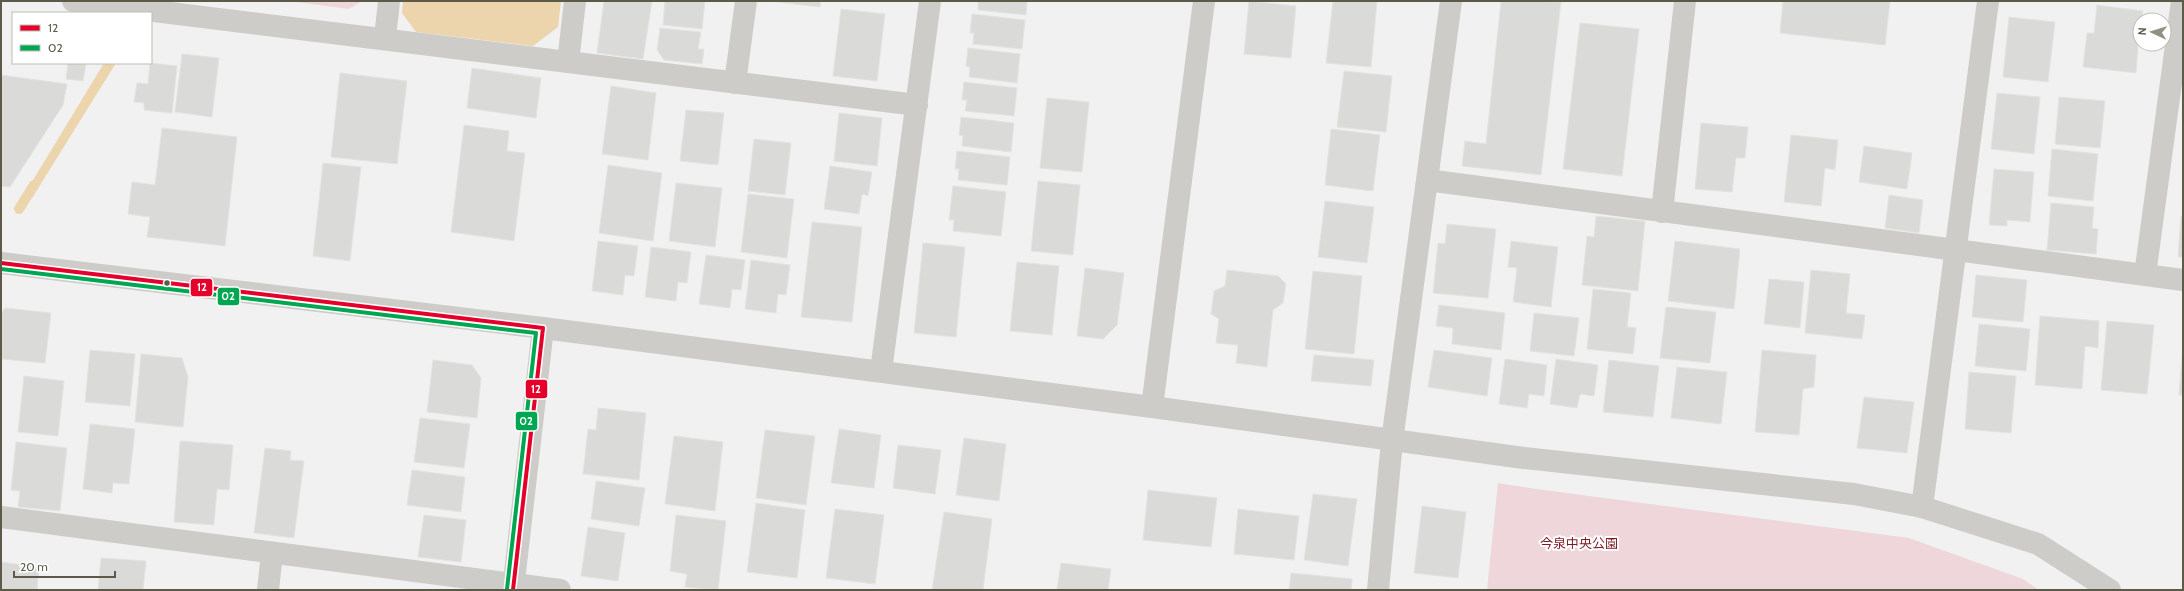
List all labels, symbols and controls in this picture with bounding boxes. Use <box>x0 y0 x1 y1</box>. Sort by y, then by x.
legend <box>12 12 152 64</box>
north arrow <box>2132 12 2172 52</box>
text: 12 <box>48 20 58 35</box>
text: N <box>2135 27 2149 36</box>
text: 02 <box>48 40 63 55</box>
unlabelled marker <box>162 278 172 288</box>
line badge: 12 <box>190 278 213 297</box>
text: 12 <box>197 280 207 294</box>
line badge: 02 <box>217 287 240 306</box>
text: 02 <box>221 289 235 303</box>
line badge: 12 <box>525 379 548 399</box>
text: 12 <box>531 382 541 396</box>
line badge: 02 <box>515 411 538 431</box>
text: 02 <box>519 414 533 428</box>
park label: 今泉中央公園 <box>1540 535 1618 551</box>
scale bar <box>14 553 115 579</box>
text: 20 m <box>20 559 48 574</box>

